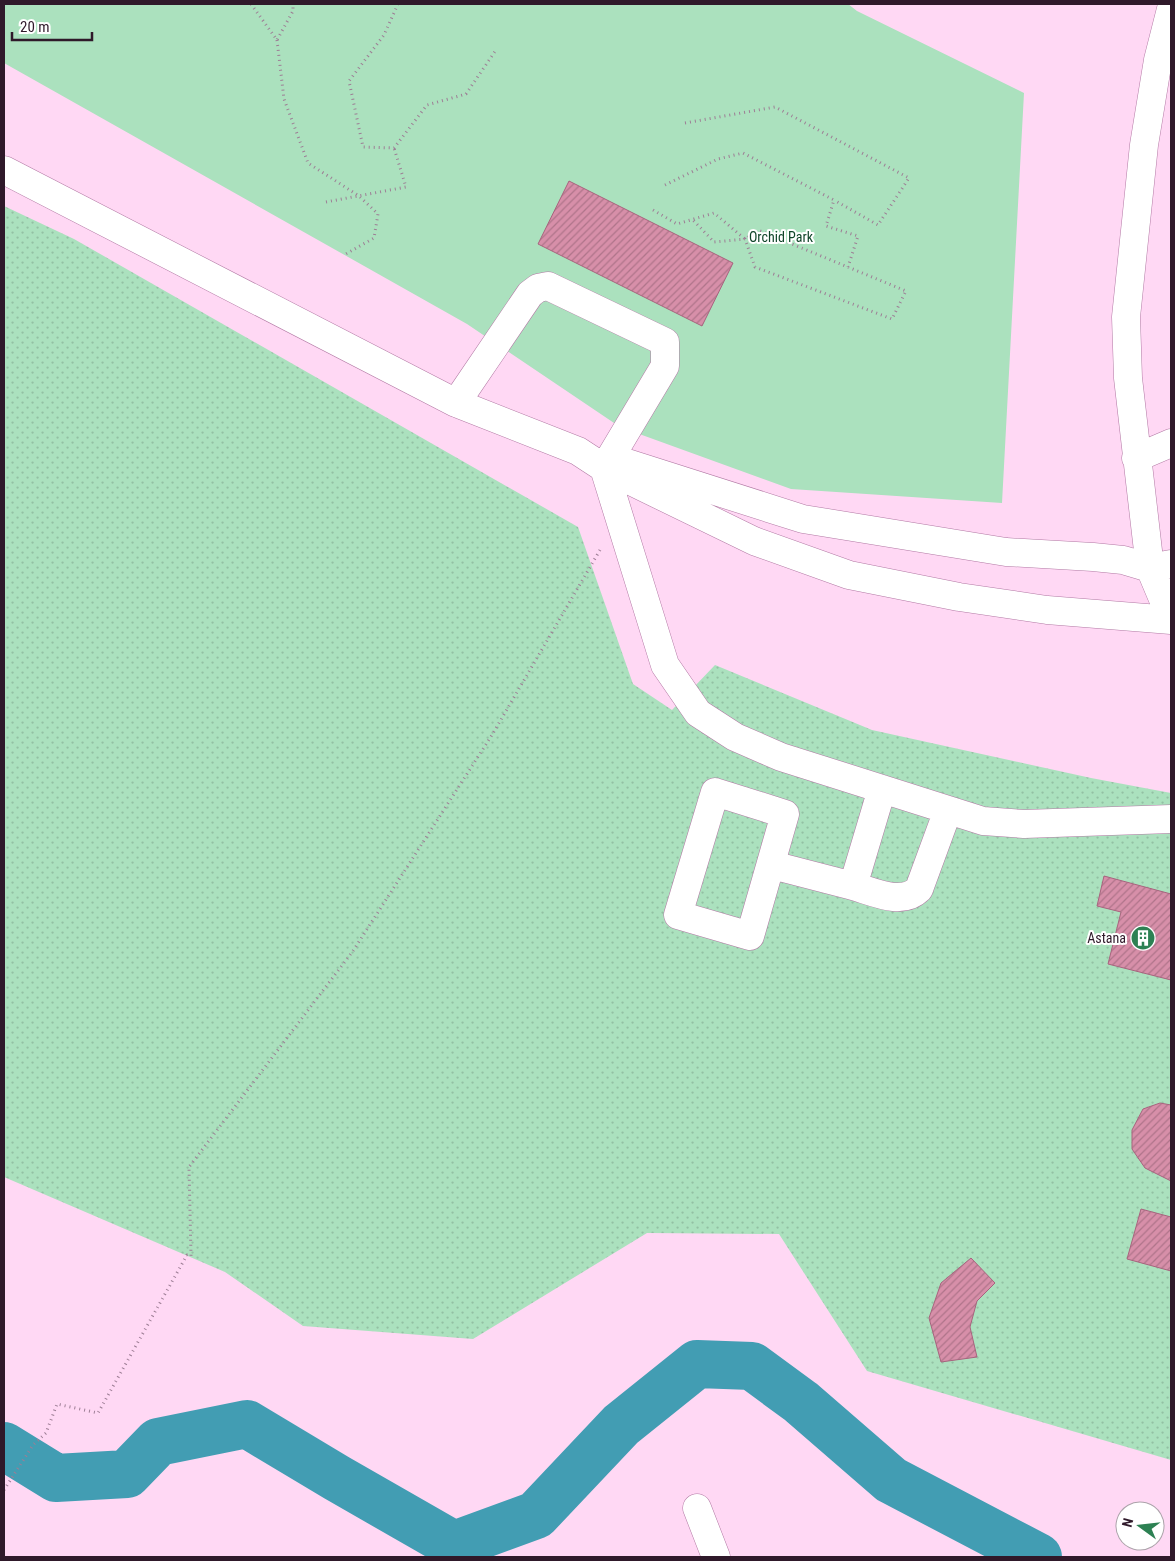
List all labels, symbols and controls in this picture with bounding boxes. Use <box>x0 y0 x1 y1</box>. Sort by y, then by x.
scale bar <box>12 10 92 42</box>
text: 20 m <box>20 18 50 36</box>
park label: Orchid Park <box>749 229 814 245</box>
building icon: Astana <box>1130 925 1156 951</box>
place label: Astana <box>1087 930 1126 946</box>
north arrow <box>1115 1501 1165 1551</box>
text: N <box>1119 1516 1136 1529</box>

